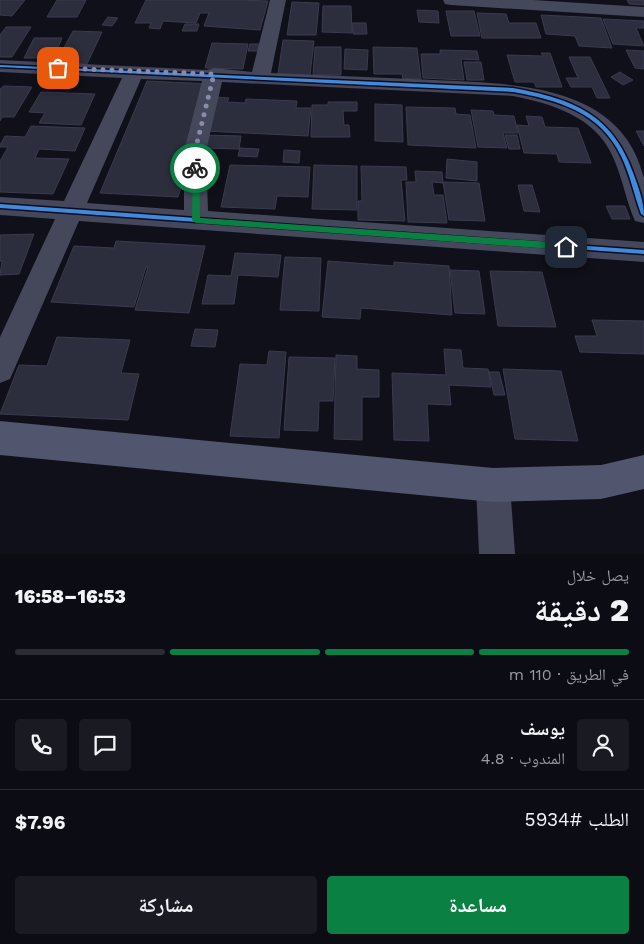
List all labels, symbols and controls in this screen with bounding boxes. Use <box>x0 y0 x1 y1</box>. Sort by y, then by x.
pin <box>37 47 79 89</box>
icon: bag <box>44 54 72 82</box>
courier <box>170 143 220 193</box>
icon: bike <box>181 154 209 182</box>
pin <box>545 226 587 268</box>
icon: home <box>552 233 580 261</box>
text: يصل خلال <box>567 566 629 585</box>
text: 16:53–16:58 <box>15 585 126 608</box>
text: 2 دقيقة <box>534 591 629 629</box>
text: في الطريق · 110 m <box>509 665 629 684</box>
text: يوسف <box>520 717 565 740</box>
button: phone <box>15 719 67 771</box>
button: chat <box>79 719 131 771</box>
button: person <box>577 719 629 771</box>
text: المندوب · 4.8 <box>481 749 565 768</box>
text: الطلب #5934 <box>525 808 629 831</box>
text: $7.96 <box>15 811 65 834</box>
button: مشاركة <box>15 876 317 934</box>
button: مساعدة <box>327 876 629 934</box>

